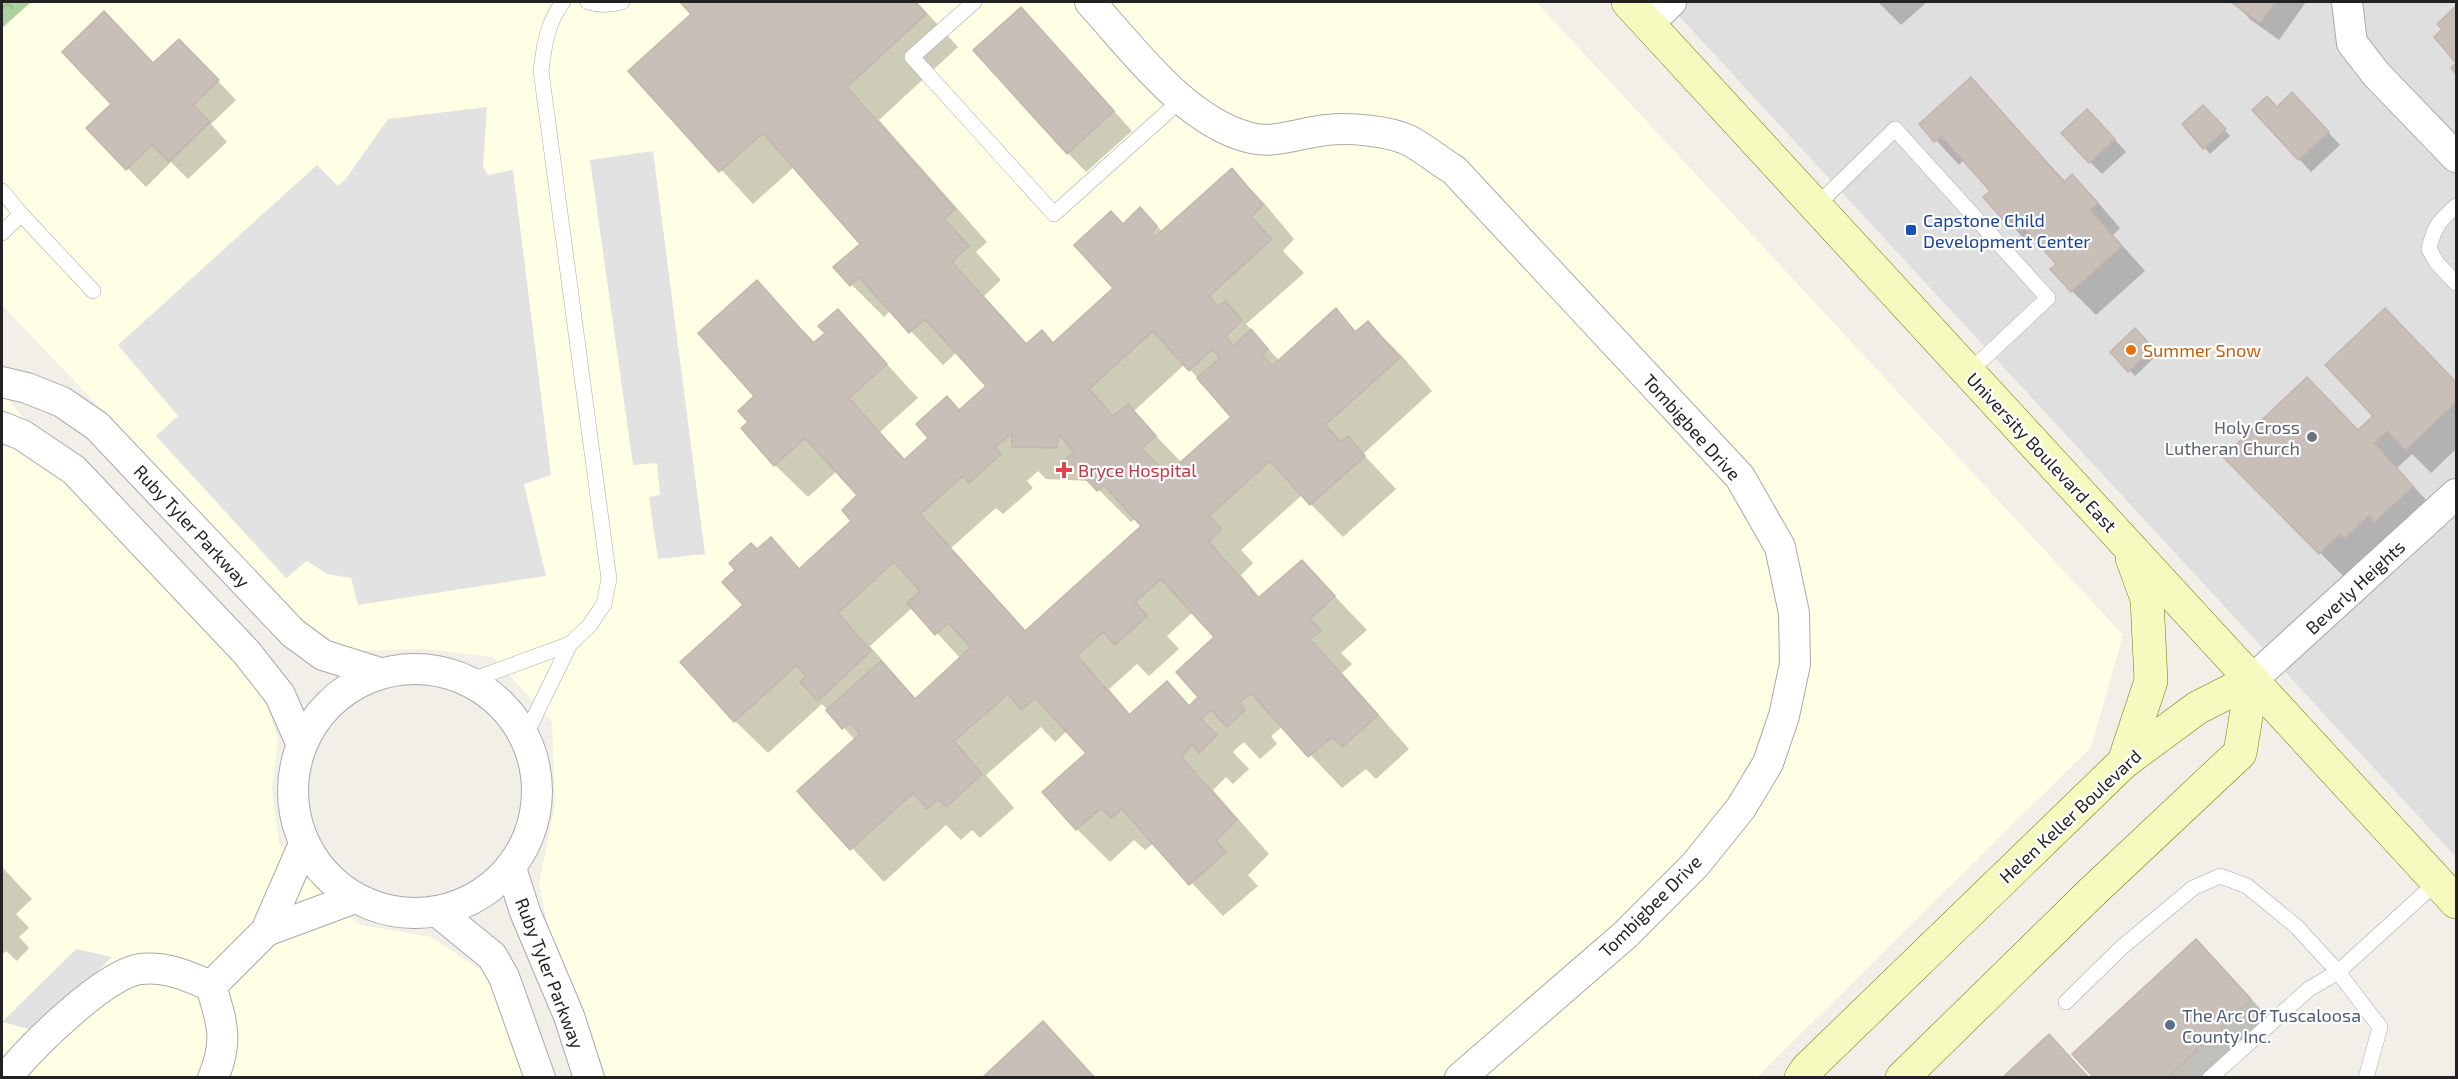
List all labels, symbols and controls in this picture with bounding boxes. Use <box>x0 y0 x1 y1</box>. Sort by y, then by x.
place label: Capstone Child Development Center <box>1923 209 2091 252</box>
marker: Capstone Child Development Center <box>1904 223 1918 237</box>
place label: Summer Snow <box>2143 339 2261 361</box>
marker: Summer Snow <box>2124 343 2138 357</box>
street label: University Boulevard East <box>1962 368 2122 536</box>
street label: Tombigbee Drive <box>1638 369 1746 485</box>
place label: Holy Cross Lutheran Church <box>2165 416 2300 459</box>
marker: Holy Cross Lutheran Church <box>2305 430 2319 444</box>
place label: Bryce Hospital <box>1078 459 1197 481</box>
street label: Ruby Tyler Parkway <box>129 460 255 592</box>
marker: Bryce Hospital <box>1055 461 1073 479</box>
street label: Beverly Heights <box>2301 535 2409 639</box>
street label: Helen Keller Boulevard <box>1995 745 2145 887</box>
street label: Tombigbee Drive <box>1594 850 1706 962</box>
street label: Ruby Tyler Parkway <box>511 894 589 1052</box>
place label: The Arc Of Tuscaloosa County Inc. <box>2182 1004 2361 1047</box>
marker: The Arc Of Tuscaloosa County Inc. <box>2163 1018 2177 1032</box>

